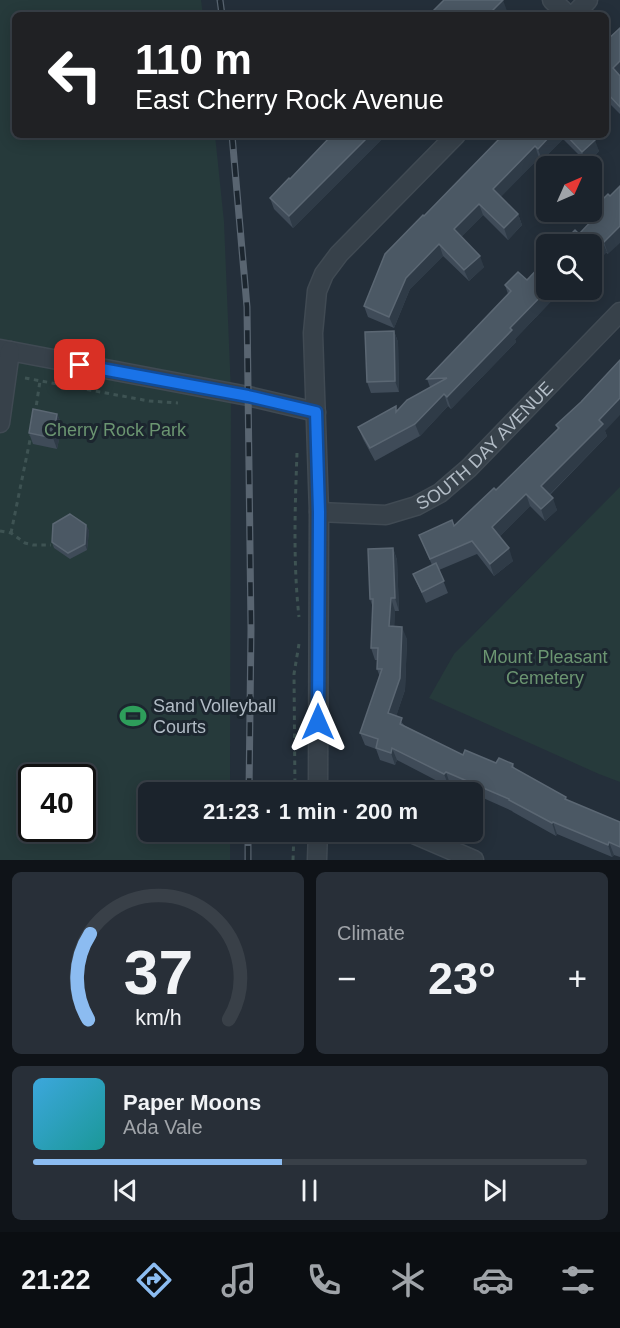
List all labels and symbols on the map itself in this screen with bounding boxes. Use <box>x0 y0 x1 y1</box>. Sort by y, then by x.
north arrow <box>536 156 602 222</box>
pin <box>54 339 105 390</box>
street label: SOUTH DAY AVENUE <box>413 378 557 514</box>
park label: Cherry Rock Park <box>44 420 187 440</box>
park label: Mount Pleasant Cemetery <box>482 647 608 688</box>
position arrow <box>286 690 350 754</box>
place label: Sand Volleyball Courts <box>153 696 276 737</box>
sports icon: Sand Volleyball Courts <box>118 701 148 731</box>
speed limit sign: 40 <box>18 764 96 842</box>

